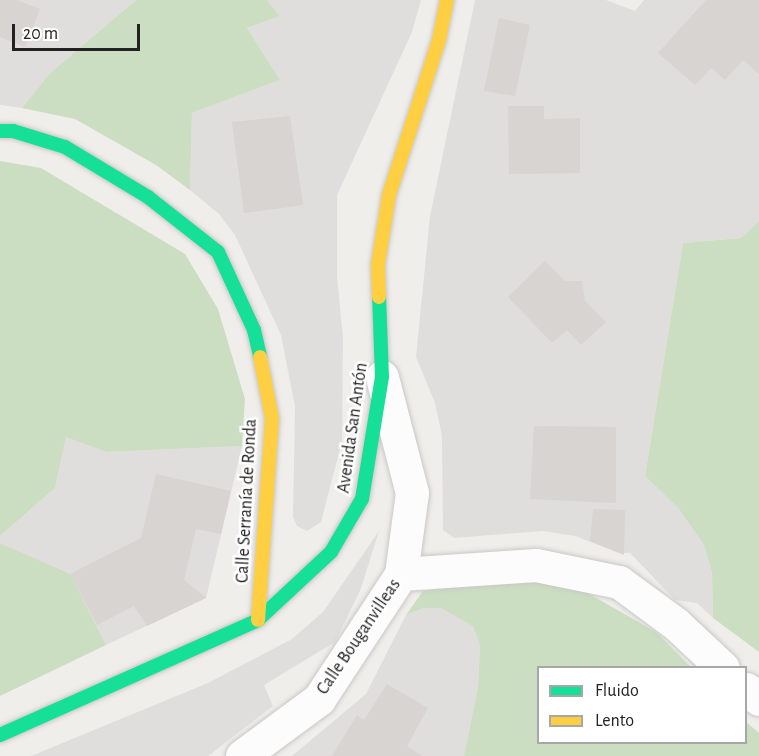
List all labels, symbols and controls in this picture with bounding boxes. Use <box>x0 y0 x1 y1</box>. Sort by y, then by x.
scale bar <box>15 12 142 50</box>
text: 20 m <box>23 25 58 43</box>
street label: Avenida San Antón <box>333 361 373 495</box>
street label: Calle Serranía de Ronda <box>232 418 262 584</box>
street label: Calle Bouganvilleas <box>312 575 406 699</box>
legend <box>537 666 747 744</box>
text: Fluido <box>595 682 639 700</box>
text: Lento <box>595 712 634 730</box>

